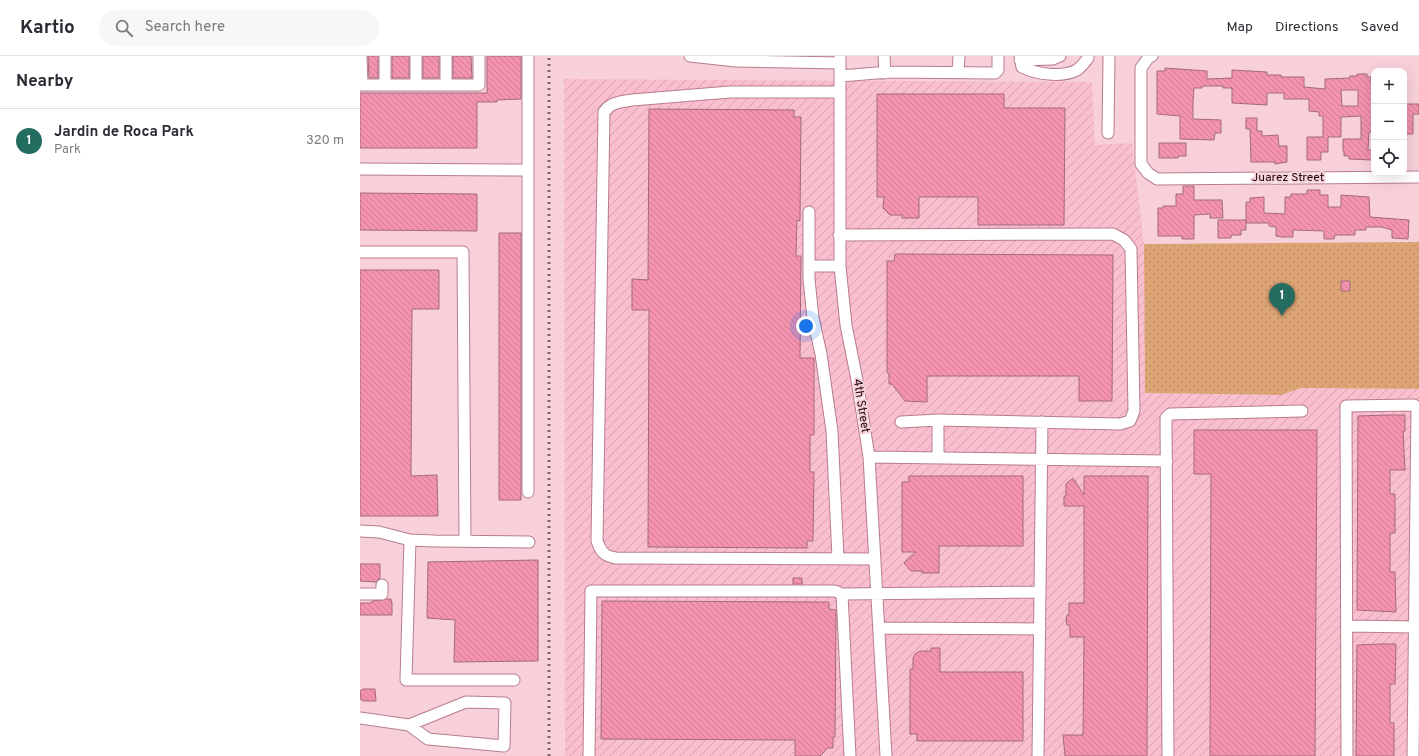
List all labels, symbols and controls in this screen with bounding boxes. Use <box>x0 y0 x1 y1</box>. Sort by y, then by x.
search box <box>99 10 379 46</box>
text: Kartio <box>20 16 75 40</box>
icon: search <box>113 17 135 39</box>
text: Search here <box>145 18 225 37</box>
text: Map <box>1227 19 1253 36</box>
text: Directions <box>1275 19 1339 36</box>
text: Saved <box>1361 19 1399 36</box>
map controls <box>1371 68 1407 176</box>
button: + <box>1371 68 1407 104</box>
text: Nearby <box>16 71 73 93</box>
button: − <box>1371 104 1407 140</box>
text: Jardin de Roca Park <box>54 123 194 142</box>
text: 1 <box>26 133 32 149</box>
text: 320 m <box>306 133 344 149</box>
button: locate <box>1371 140 1407 176</box>
text: Park <box>54 142 81 158</box>
street label: Juarez Street <box>1252 170 1324 186</box>
pin: 1 <box>1269 283 1295 316</box>
your location <box>796 316 816 336</box>
street label: 4th Street <box>849 378 873 434</box>

